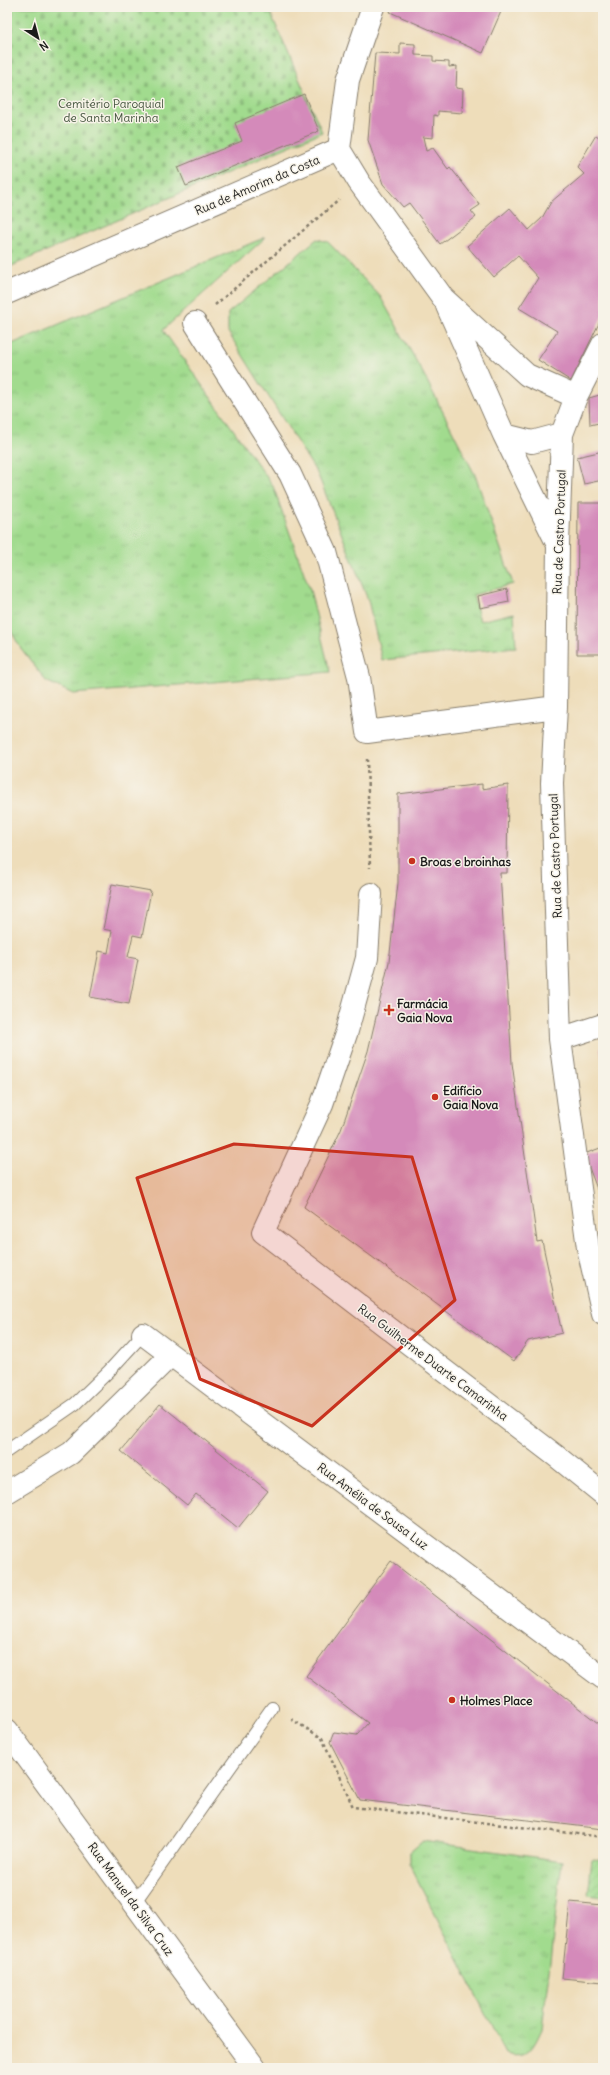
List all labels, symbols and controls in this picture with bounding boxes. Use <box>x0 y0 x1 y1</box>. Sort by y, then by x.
north arrow <box>18 18 58 58</box>
text: N <box>37 38 51 54</box>
park label: Cemitério Paroquial de Santa Marinha <box>58 96 164 125</box>
street label: Rua de Amorim da Costa <box>192 152 322 218</box>
street label: Rua de Castro Portugal <box>549 469 569 595</box>
street label: Rua de Castro Portugal <box>545 793 565 919</box>
place label: Broas e broinhas <box>420 854 511 869</box>
marker: Broas e broinhas <box>407 856 417 866</box>
place label: Farmácia Gaia Nova <box>397 996 453 1025</box>
marker: Farmácia Gaia Nova <box>384 1005 394 1015</box>
place label: Edifício Gaia Nova <box>443 1083 499 1112</box>
marker: Edifício Gaia Nova <box>430 1092 440 1102</box>
street label: Rua Guilherme Duarte Camarinha <box>355 1301 511 1424</box>
street label: Rua Amélia de Sousa Luz <box>315 1459 432 1553</box>
place label: Holmes Place <box>460 1693 533 1708</box>
marker: Holmes Place <box>447 1695 457 1705</box>
street label: Rua Manuel da Silva Cruz <box>85 1839 177 1959</box>

